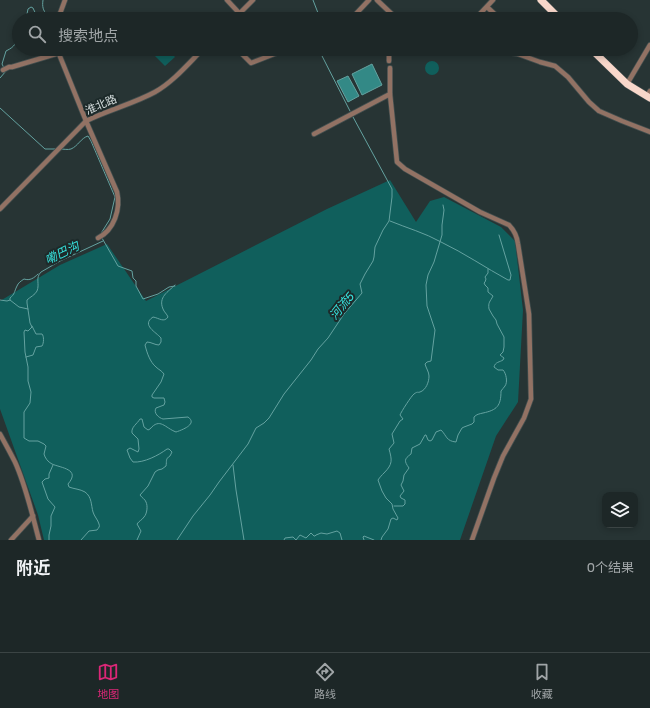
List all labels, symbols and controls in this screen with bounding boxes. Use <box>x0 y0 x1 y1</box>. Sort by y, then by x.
search box <box>12 12 638 56</box>
icon: search <box>26 23 48 45</box>
text: 搜索地点 <box>58 27 118 45</box>
street label: 淮北路 <box>83 93 119 117</box>
water label: 嘞巴沟 <box>43 238 83 267</box>
water label: 河流5 <box>327 289 358 322</box>
map controls <box>602 492 638 528</box>
button: layers <box>602 492 638 528</box>
text: 附近 <box>16 558 50 578</box>
text: 0个结果 <box>587 560 634 575</box>
tab: 地图 <box>97 661 119 701</box>
tab: 路线 <box>314 661 336 701</box>
tab: 收藏 <box>531 661 553 701</box>

